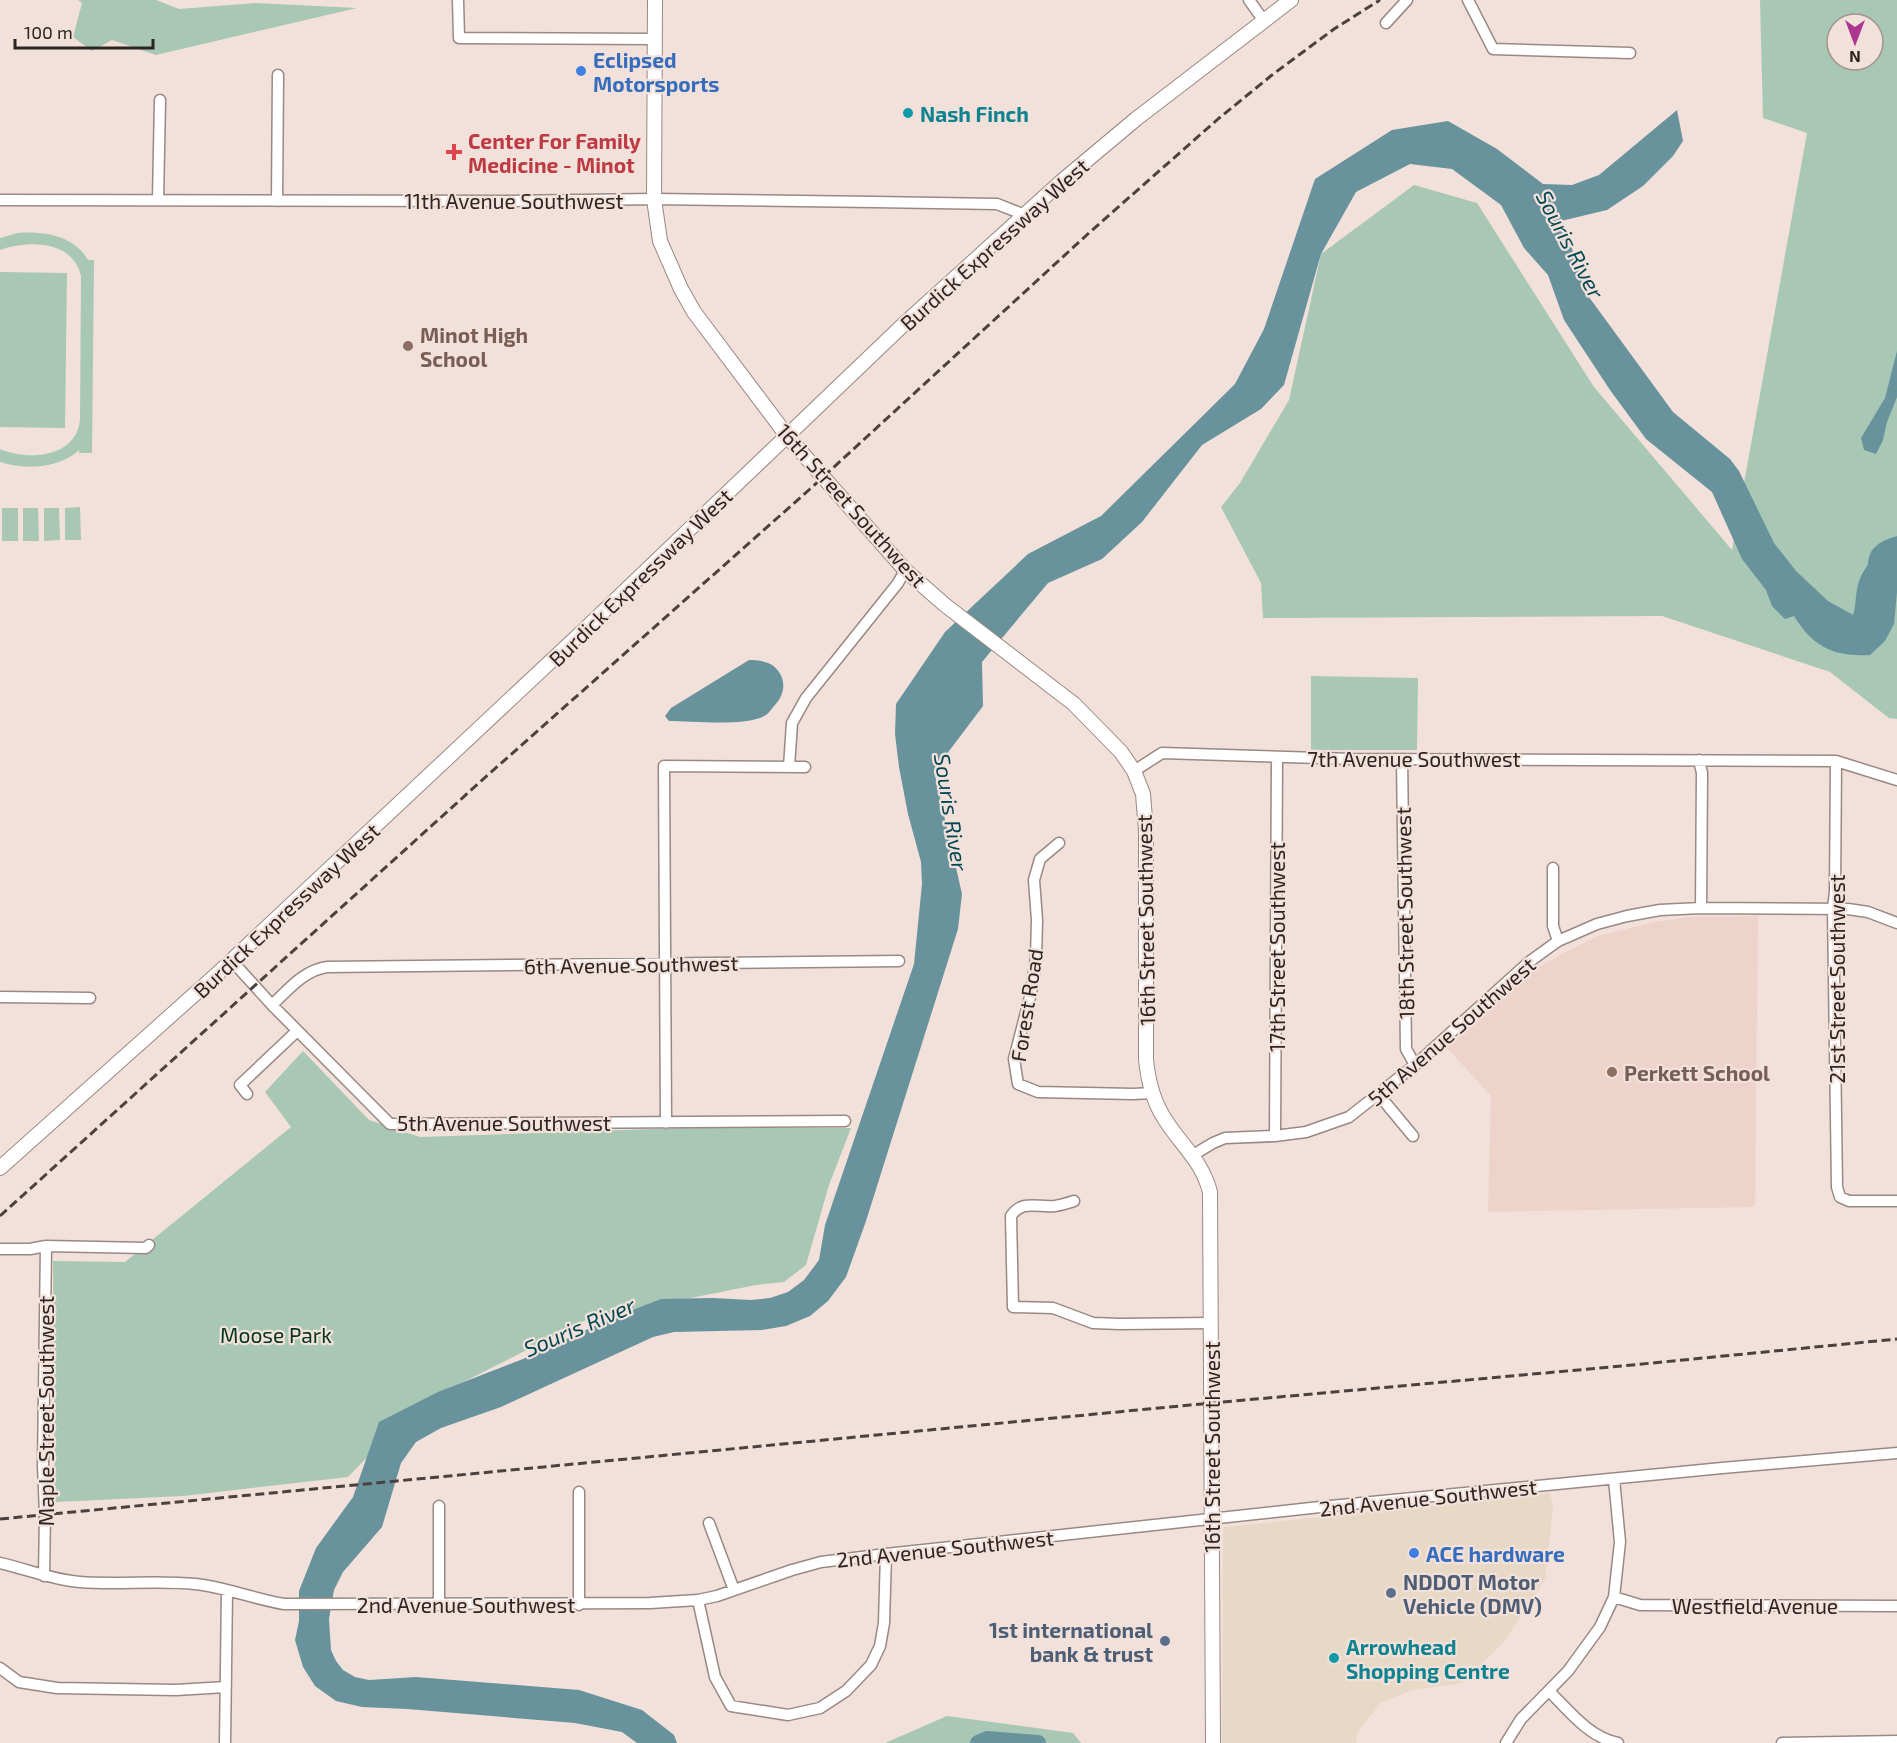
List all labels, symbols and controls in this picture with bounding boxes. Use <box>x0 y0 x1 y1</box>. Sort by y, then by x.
scale bar <box>15 12 153 50</box>
north arrow <box>1825 12 1885 72</box>
text: 100 m <box>24 21 73 43</box>
place label: Eclipsed Motorsports <box>593 47 719 96</box>
text: N <box>1849 48 1861 67</box>
marker: Eclipsed Motorsports <box>574 64 588 78</box>
place label: Nash Finch <box>920 101 1029 126</box>
marker: Nash Finch <box>901 106 915 120</box>
place label: Center For Family Medicine - Minot <box>468 128 641 177</box>
marker: Center For Family Medicine - Minot <box>445 143 463 161</box>
street label: Burdick Expressway West <box>895 153 1093 335</box>
water label: Souris River <box>1532 186 1611 304</box>
street label: 11th Avenue Southwest <box>404 188 624 213</box>
place label: Minot High School <box>420 322 528 371</box>
marker: Minot High School <box>401 339 415 353</box>
street label: 16th Street Southwest <box>772 418 932 592</box>
street label: Burdick Expressway West <box>543 483 737 671</box>
street label: 7th Avenue Southwest <box>1307 746 1521 771</box>
water label: Souris River <box>930 751 974 874</box>
street label: 18th Street Southwest <box>1390 807 1418 1019</box>
street label: 16th Street Southwest <box>1131 814 1159 1026</box>
street label: Burdick Expressway West <box>188 817 384 1003</box>
street label: 17th Street Southwest <box>1264 842 1289 1052</box>
street label: 21st Street Southwest <box>1824 874 1849 1084</box>
street label: Forest Road <box>1005 947 1047 1063</box>
street label: 6th Avenue Southwest <box>524 950 738 978</box>
street label: 5th Avenue Southwest <box>1362 951 1540 1111</box>
place label: Perkett School <box>1624 1060 1770 1085</box>
marker: Perkett School <box>1605 1065 1619 1079</box>
street label: 5th Avenue Southwest <box>397 1110 611 1135</box>
water label: Souris River <box>519 1290 640 1361</box>
street label: Maple Street Southwest <box>33 1296 58 1526</box>
park label: Moose Park <box>220 1322 332 1347</box>
street label: 16th Street Southwest <box>1199 1341 1224 1553</box>
street label: 2nd Avenue Southwest <box>1318 1473 1538 1521</box>
street label: 2nd Avenue Southwest <box>835 1524 1055 1572</box>
place label: ACE hardware <box>1426 1541 1565 1566</box>
marker: ACE hardware <box>1407 1546 1421 1560</box>
place label: NDDOT Motor Vehicle (DMV) <box>1403 1569 1542 1618</box>
marker: NDDOT Motor Vehicle (DMV) <box>1384 1586 1398 1600</box>
street label: 2nd Avenue Southwest <box>357 1592 575 1617</box>
street label: Westfield Avenue <box>1672 1593 1838 1618</box>
place label: 1st international bank & trust <box>989 1617 1153 1666</box>
marker: 1st international bank & trust <box>1158 1634 1172 1648</box>
place label: Arrowhead Shopping Centre <box>1346 1634 1510 1683</box>
marker: Arrowhead Shopping Centre <box>1327 1651 1341 1665</box>

